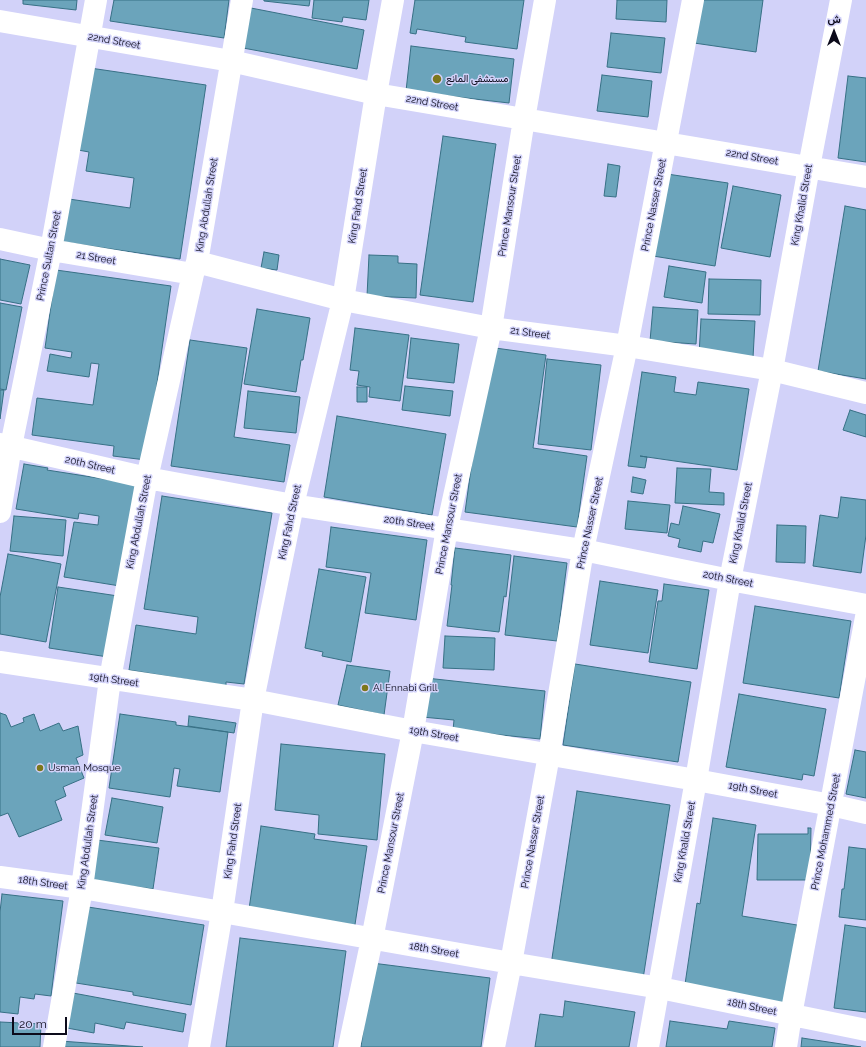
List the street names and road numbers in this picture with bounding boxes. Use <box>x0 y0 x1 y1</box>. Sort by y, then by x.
street label: 22nd Street <box>87 31 141 51</box>
street label: 22nd Street <box>405 93 459 113</box>
street label: 22nd Street <box>725 147 779 167</box>
street label: Prince Mansour Street <box>496 155 524 257</box>
street label: King Abdullah Street <box>194 157 220 253</box>
street label: Prince Nasser Street <box>639 158 669 252</box>
street label: King Khalid Street <box>789 163 815 247</box>
street label: King Fahd Street <box>346 167 370 245</box>
street label: Prince Sultan Street <box>34 210 64 302</box>
street label: 21 Street <box>75 249 117 267</box>
street label: 21 Street <box>509 324 551 342</box>
street label: 20th Street <box>64 453 116 477</box>
street label: Prince Mansour Street <box>433 473 465 575</box>
street label: King Abdullah Street <box>124 474 154 570</box>
street label: Prince Nasser Street <box>574 476 606 570</box>
street label: King Khalid Street <box>727 481 755 565</box>
street label: King Fahd Street <box>276 483 304 561</box>
street label: 20th Street <box>383 513 435 533</box>
street label: 20th Street <box>702 568 754 590</box>
street label: 19th Street <box>89 671 139 689</box>
street label: 19th Street <box>409 724 459 744</box>
street label: Prince Mohammed Street <box>809 773 843 891</box>
street label: 19th Street <box>728 779 778 801</box>
street label: Prince Mansour Street <box>375 792 407 894</box>
street label: King Abdullah Street <box>75 794 101 890</box>
street label: Prince Nasser Street <box>519 795 547 889</box>
street label: King Khalid Street <box>672 800 698 884</box>
street label: King Fahd Street <box>222 802 244 880</box>
street label: 18th Street <box>18 874 68 892</box>
street label: 18th Street <box>409 940 459 960</box>
street label: 18th Street <box>726 996 778 1018</box>

